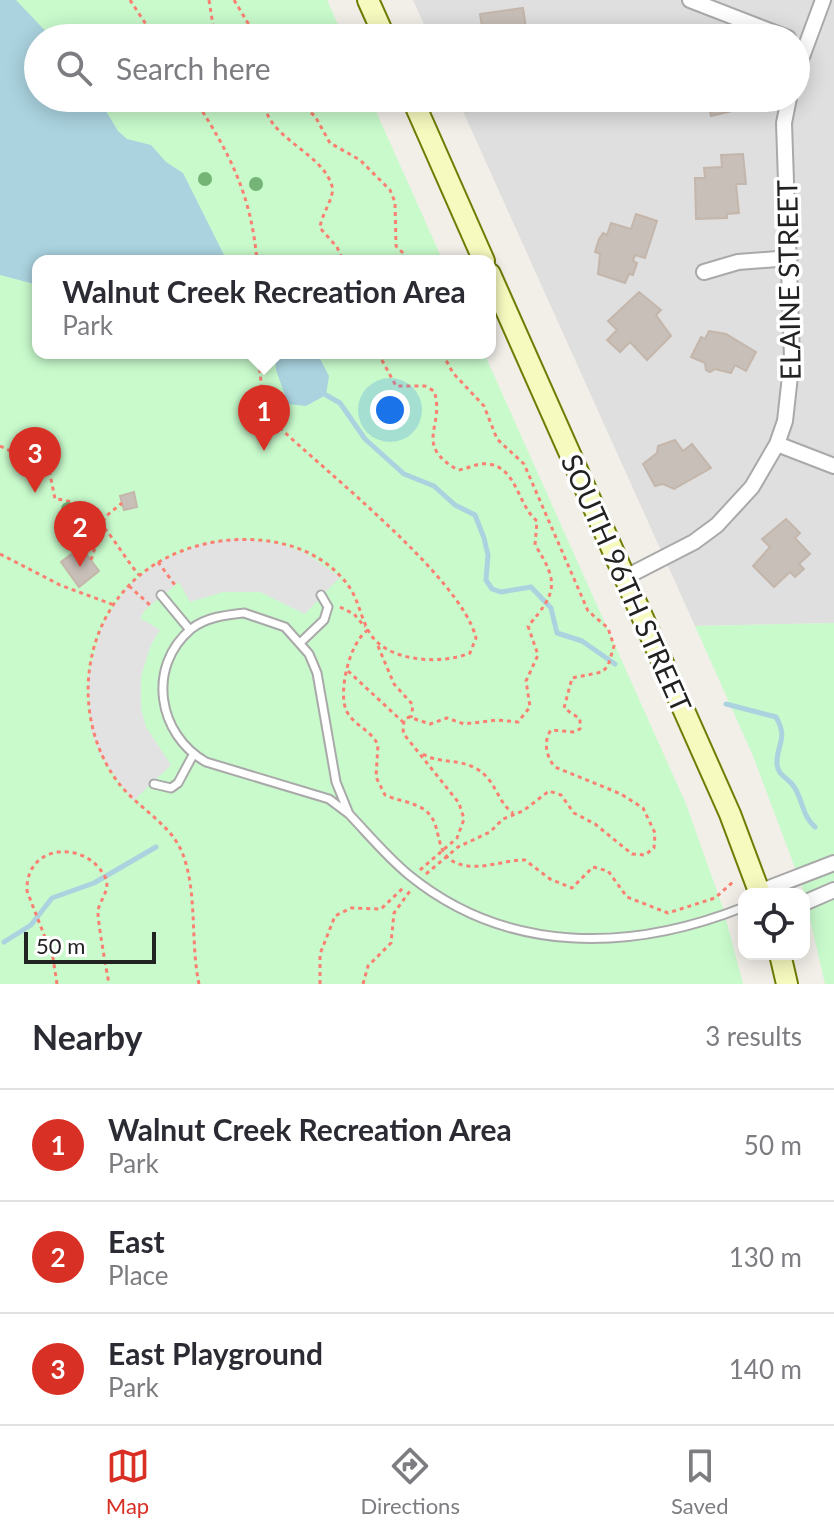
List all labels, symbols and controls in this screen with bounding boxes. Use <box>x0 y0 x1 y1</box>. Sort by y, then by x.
search box <box>24 24 810 112</box>
icon: search <box>52 46 96 90</box>
text: Search here <box>116 50 271 86</box>
street label: ELAINE STREET <box>769 179 807 380</box>
popup <box>32 255 496 359</box>
text: Walnut Creek Recreation Area <box>62 273 466 309</box>
text: Park <box>62 309 113 341</box>
pin: 1 <box>238 385 290 451</box>
your location <box>370 390 410 430</box>
pin: 3 <box>9 427 61 493</box>
street label: SOUTH 96TH STREET <box>555 449 699 718</box>
pin: 2 <box>54 501 106 567</box>
map controls <box>738 888 810 960</box>
button: locate <box>738 888 810 960</box>
scale bar <box>24 928 156 964</box>
text: 50 m <box>36 932 85 959</box>
text: Nearby <box>32 1016 143 1057</box>
text: 3 results <box>705 1020 802 1052</box>
text: Walnut Creek Recreation Area <box>108 1111 512 1147</box>
text: 1 <box>50 1129 66 1161</box>
text: 50 m <box>744 1129 802 1161</box>
text: Park <box>108 1147 159 1179</box>
text: East <box>108 1223 165 1259</box>
text: 2 <box>50 1241 66 1273</box>
text: 130 m <box>729 1241 802 1273</box>
text: Place <box>108 1259 169 1291</box>
text: East Playground <box>108 1335 323 1371</box>
text: 3 <box>50 1353 66 1385</box>
text: 140 m <box>729 1353 802 1385</box>
text: Park <box>108 1371 159 1403</box>
tab: Map <box>106 1444 150 1519</box>
tab: Directions <box>361 1444 460 1519</box>
tab: Saved <box>671 1444 728 1519</box>

